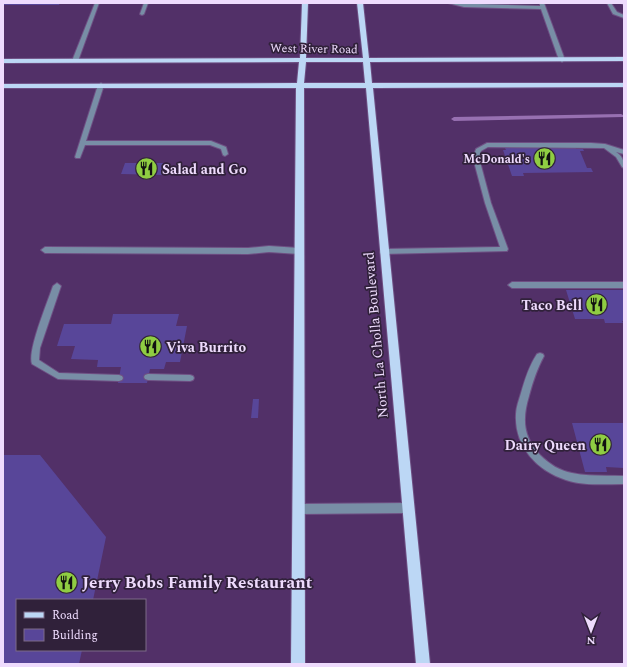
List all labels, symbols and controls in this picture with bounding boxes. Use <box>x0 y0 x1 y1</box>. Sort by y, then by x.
street label: West River Road <box>270 39 358 59</box>
restaurant icon: McDonald's <box>532 146 558 172</box>
place label: McDonald's <box>463 150 530 169</box>
restaurant icon: Salad and Go <box>133 156 159 182</box>
place label: Salad and Go <box>162 159 247 180</box>
street label: North La Cholla Boulevard <box>358 251 394 419</box>
restaurant icon: Taco Bell <box>584 292 610 318</box>
place label: Taco Bell <box>521 295 582 316</box>
restaurant icon: Viva Burrito <box>137 334 163 360</box>
place label: Viva Burrito <box>166 337 247 358</box>
restaurant icon: Dairy Queen <box>588 432 614 458</box>
place label: Dairy Queen <box>505 435 586 456</box>
restaurant icon: Jerry Bobs Family Restaurant <box>54 570 80 596</box>
place label: Jerry Bobs Family Restaurant <box>82 570 313 596</box>
legend <box>16 599 146 651</box>
text: Road <box>52 606 79 625</box>
north arrow <box>571 611 611 651</box>
text: Building <box>52 626 98 645</box>
text: N <box>586 632 595 649</box>

